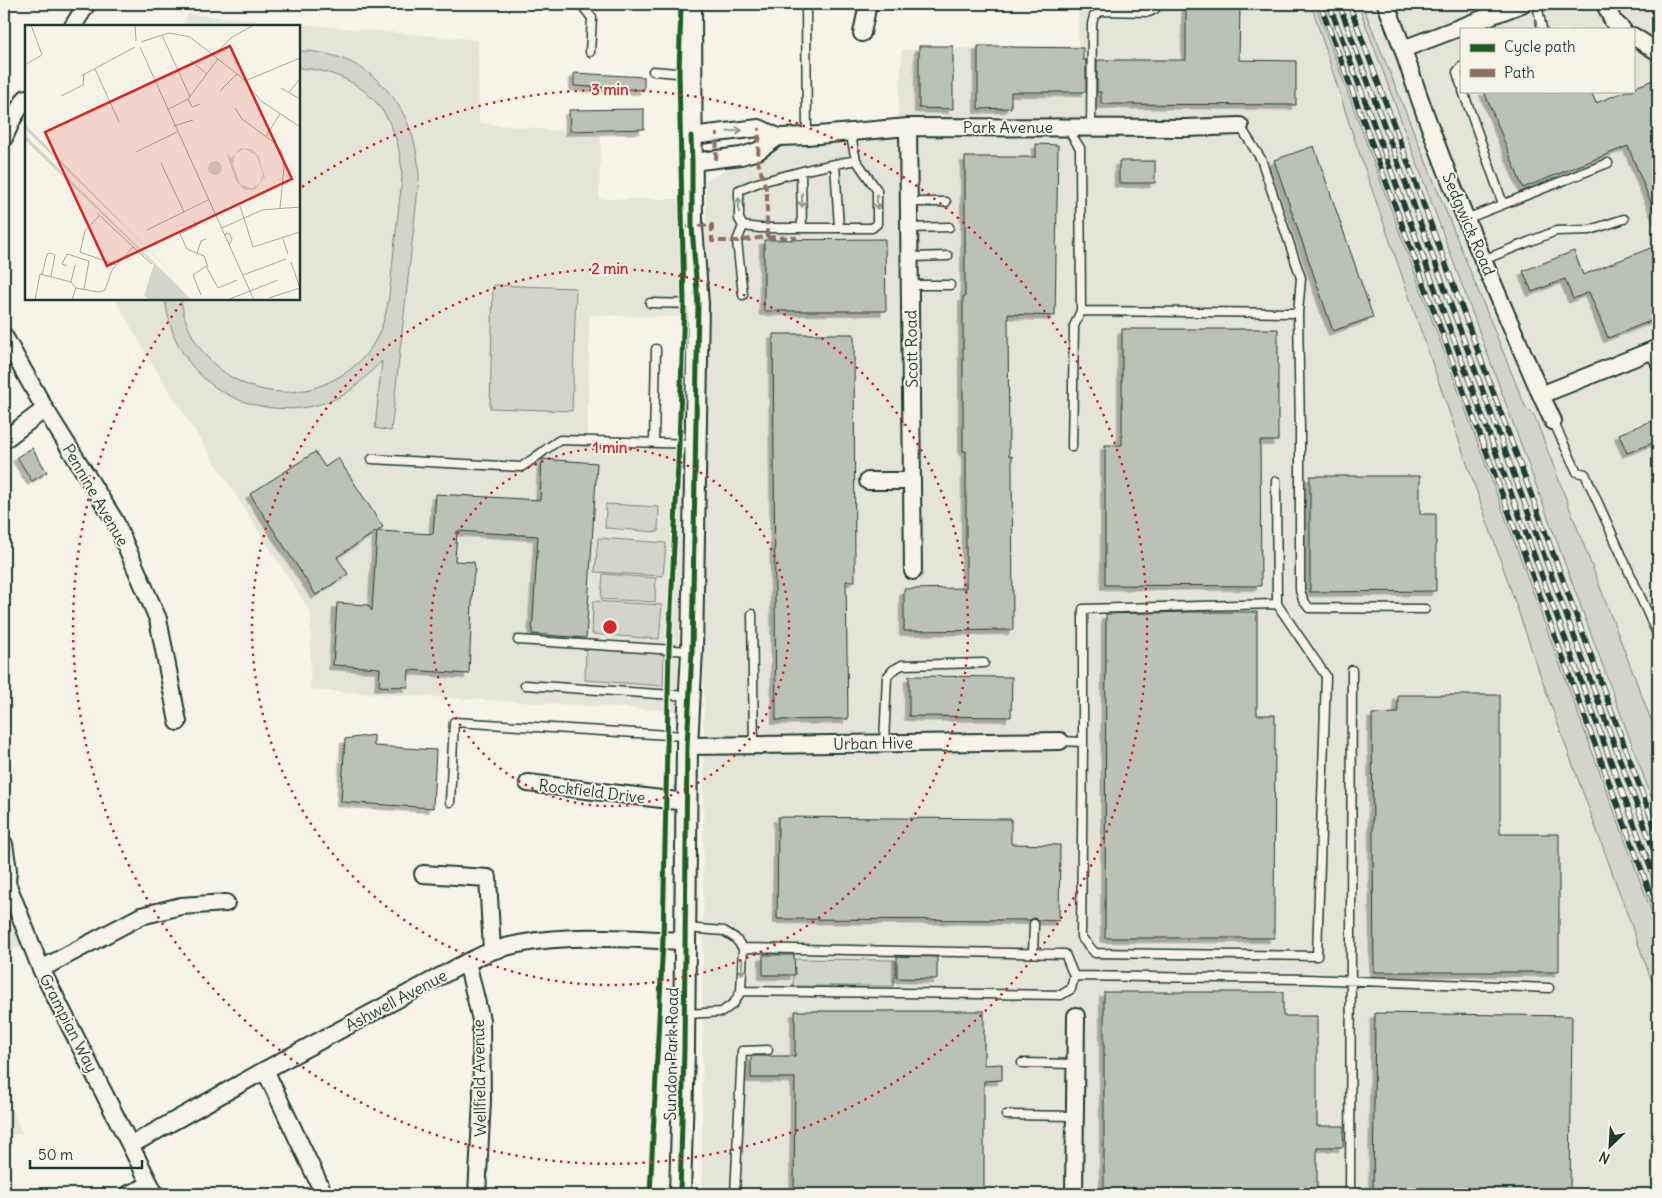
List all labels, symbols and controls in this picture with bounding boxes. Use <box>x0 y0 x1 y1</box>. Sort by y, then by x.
inset map <box>25 25 300 300</box>
legend <box>1460 28 1634 92</box>
text: Cycle path <box>1504 37 1576 56</box>
text: Path <box>1504 63 1535 82</box>
text: 3 min <box>591 80 629 99</box>
street label: Park Avenue <box>963 117 1053 137</box>
one-way arrow <box>727 126 743 136</box>
street label: Sedgwick Road <box>1438 170 1500 278</box>
one-way arrow <box>797 192 806 208</box>
one-way arrow <box>872 194 882 210</box>
one-way arrow <box>734 197 744 214</box>
text: 2 min <box>592 259 629 278</box>
street label: Scott Road <box>900 310 922 388</box>
text: 1 min <box>593 438 628 457</box>
street label: Pennine Avenue <box>59 440 133 550</box>
centre of rings <box>601 618 619 636</box>
street label: Urban Hive <box>833 732 913 754</box>
street label: Rockfield Drive <box>537 775 647 807</box>
one-way arrow <box>737 959 747 975</box>
street label: Ashwell Avenue <box>342 965 450 1035</box>
street label: Grampian Way <box>36 970 102 1076</box>
street label: Sundon Park Road <box>660 987 682 1121</box>
street label: Wellfield Avenue <box>468 1019 490 1137</box>
north arrow <box>1584 1120 1634 1170</box>
scale bar <box>30 1138 142 1170</box>
text: 50 m <box>38 1145 73 1164</box>
text: N <box>1596 1148 1613 1168</box>

